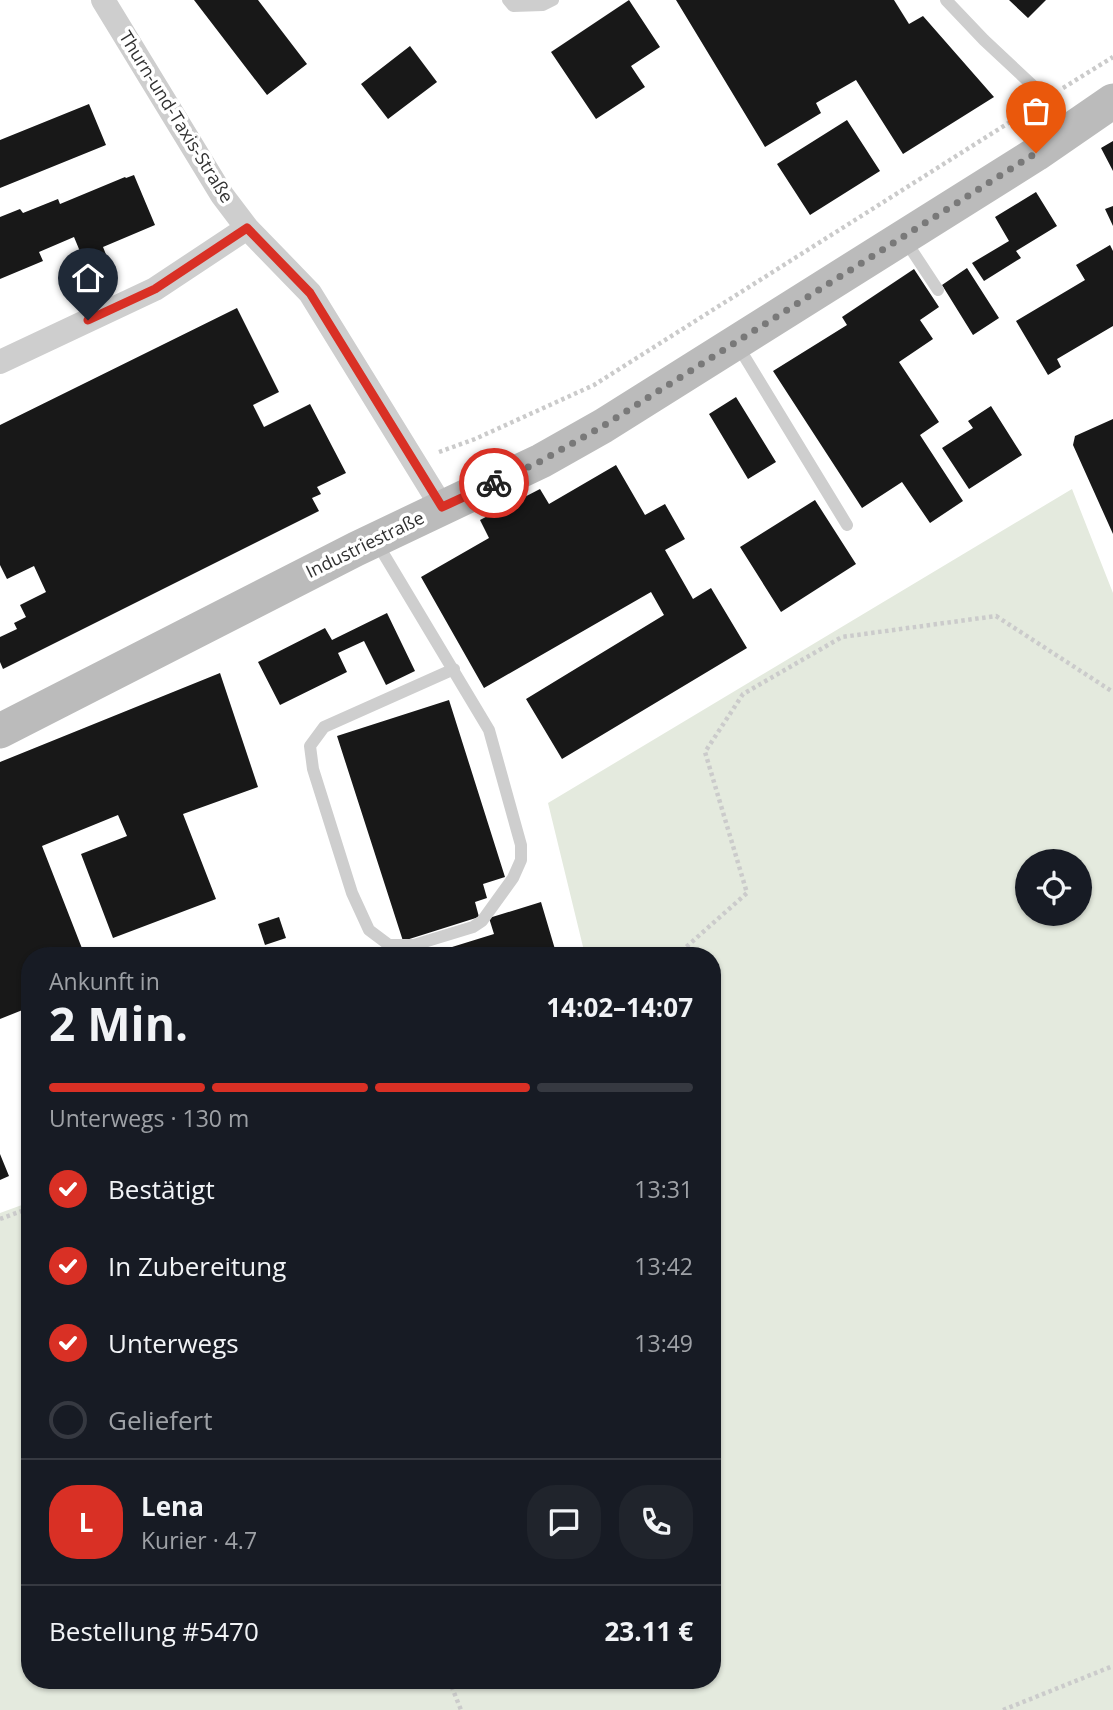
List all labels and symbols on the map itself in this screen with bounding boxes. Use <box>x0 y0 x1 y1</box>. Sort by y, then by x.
street label: Thurn-und-Taxis-Straße <box>114 26 240 207</box>
pin <box>1006 81 1066 153</box>
pin <box>58 248 118 320</box>
courier <box>459 448 529 518</box>
street label: Industriestraße <box>301 505 428 583</box>

